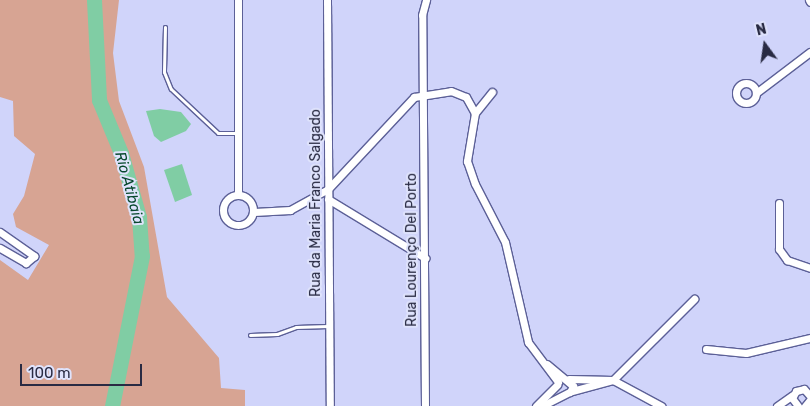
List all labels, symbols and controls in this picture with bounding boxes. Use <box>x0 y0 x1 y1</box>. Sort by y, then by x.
north arrow <box>740 20 790 70</box>
text: N <box>754 20 768 39</box>
street label: Rua da Maria Franco Salgado <box>308 109 324 297</box>
water label: Rio Atibaia <box>111 149 147 227</box>
street label: Rua Lourenço Del Porto <box>404 173 420 327</box>
scale bar <box>22 354 145 386</box>
text: 100 m <box>28 364 70 382</box>

